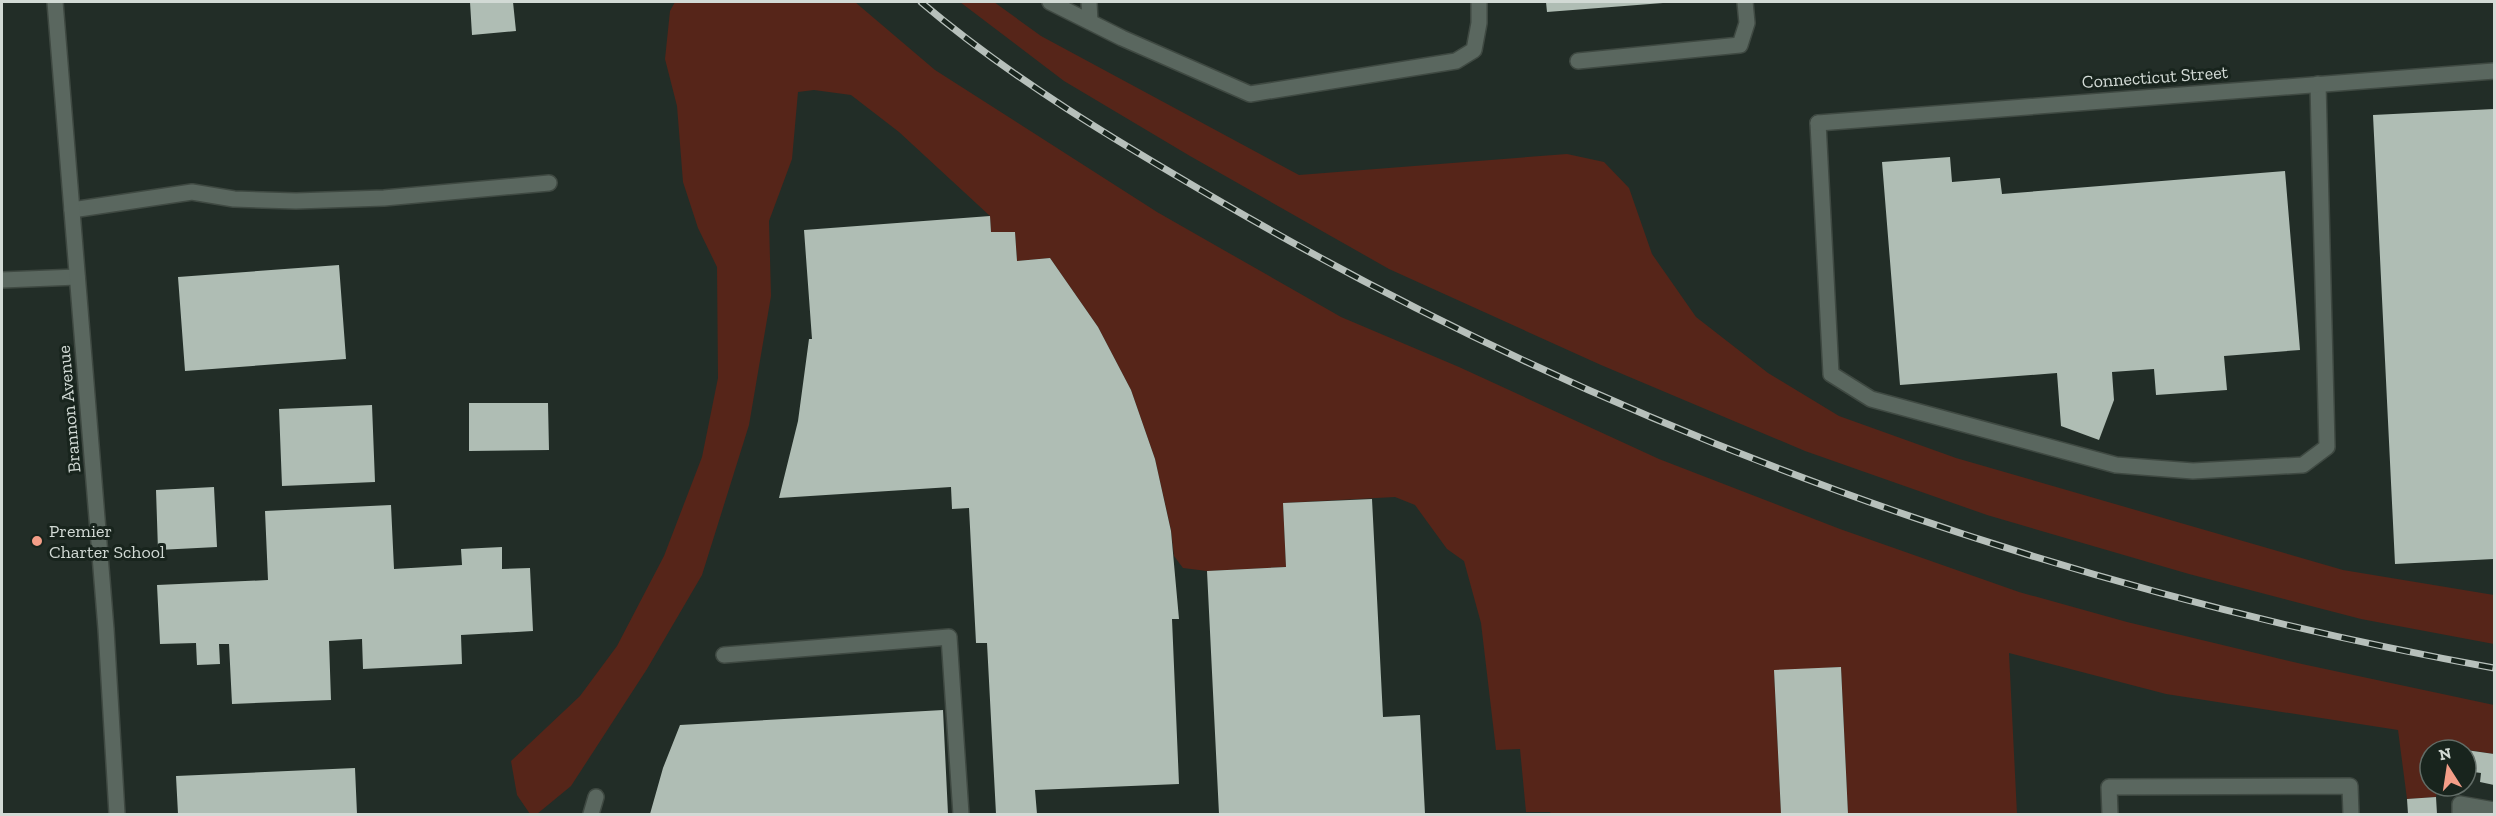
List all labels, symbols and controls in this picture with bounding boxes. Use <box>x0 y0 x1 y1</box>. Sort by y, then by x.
street label: Connecticut Street <box>2081 61 2229 93</box>
street label: Brannon Avenue <box>52 344 86 474</box>
place label: Premier Charter School <box>49 520 165 563</box>
marker: Premier Charter School <box>30 534 44 548</box>
north arrow <box>2418 738 2478 798</box>
text: N <box>2437 743 2453 764</box>

